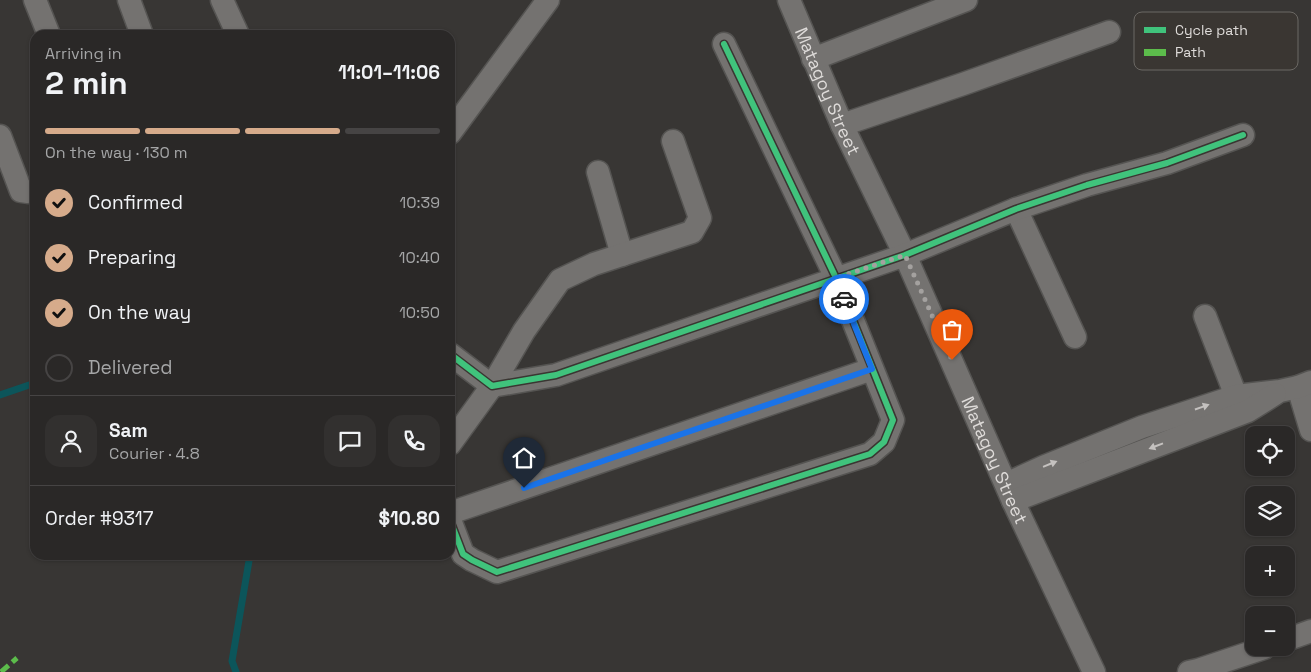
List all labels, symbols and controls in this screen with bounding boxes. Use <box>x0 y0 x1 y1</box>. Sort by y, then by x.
legend <box>1134 12 1298 70</box>
text: Cycle path <box>1175 21 1248 39</box>
street label: Matagoy Street <box>790 24 866 159</box>
text: Arriving in <box>45 43 122 64</box>
text: Path <box>1175 43 1206 61</box>
text: 11:01–11:06 <box>338 60 440 85</box>
text: 2 min <box>45 63 128 103</box>
text: On the way · 130 m <box>45 142 188 163</box>
icon: check <box>45 189 73 217</box>
text: Confirmed <box>88 190 183 215</box>
text: 10:39 <box>400 192 440 213</box>
icon: check <box>45 244 73 272</box>
text: Preparing <box>88 245 176 270</box>
text: 10:40 <box>399 247 440 268</box>
courier <box>819 274 869 324</box>
icon: car <box>830 285 858 313</box>
icon: check <box>45 299 73 327</box>
text: On the way <box>88 300 191 325</box>
text: 10:50 <box>399 302 440 323</box>
pin <box>931 309 973 360</box>
icon: bag <box>938 316 966 344</box>
text: Delivered <box>88 355 173 380</box>
street label: Matagoy Street <box>957 393 1034 527</box>
one-way arrow <box>1195 403 1210 410</box>
button: person <box>45 415 97 467</box>
button: chat <box>324 415 376 467</box>
button: phone <box>388 415 440 467</box>
text: Sam <box>109 418 148 443</box>
map controls <box>1245 426 1295 656</box>
button: locate <box>1245 426 1295 476</box>
pin <box>503 437 545 488</box>
text: Courier · 4.8 <box>109 443 200 464</box>
one-way arrow <box>1148 443 1163 450</box>
icon: home <box>510 444 538 472</box>
one-way arrow <box>1043 460 1058 468</box>
button: layers <box>1245 486 1295 536</box>
text: Order #9317 <box>45 506 153 531</box>
text: $10.80 <box>378 506 440 531</box>
button: + <box>1245 546 1295 596</box>
button: − <box>1245 606 1295 656</box>

